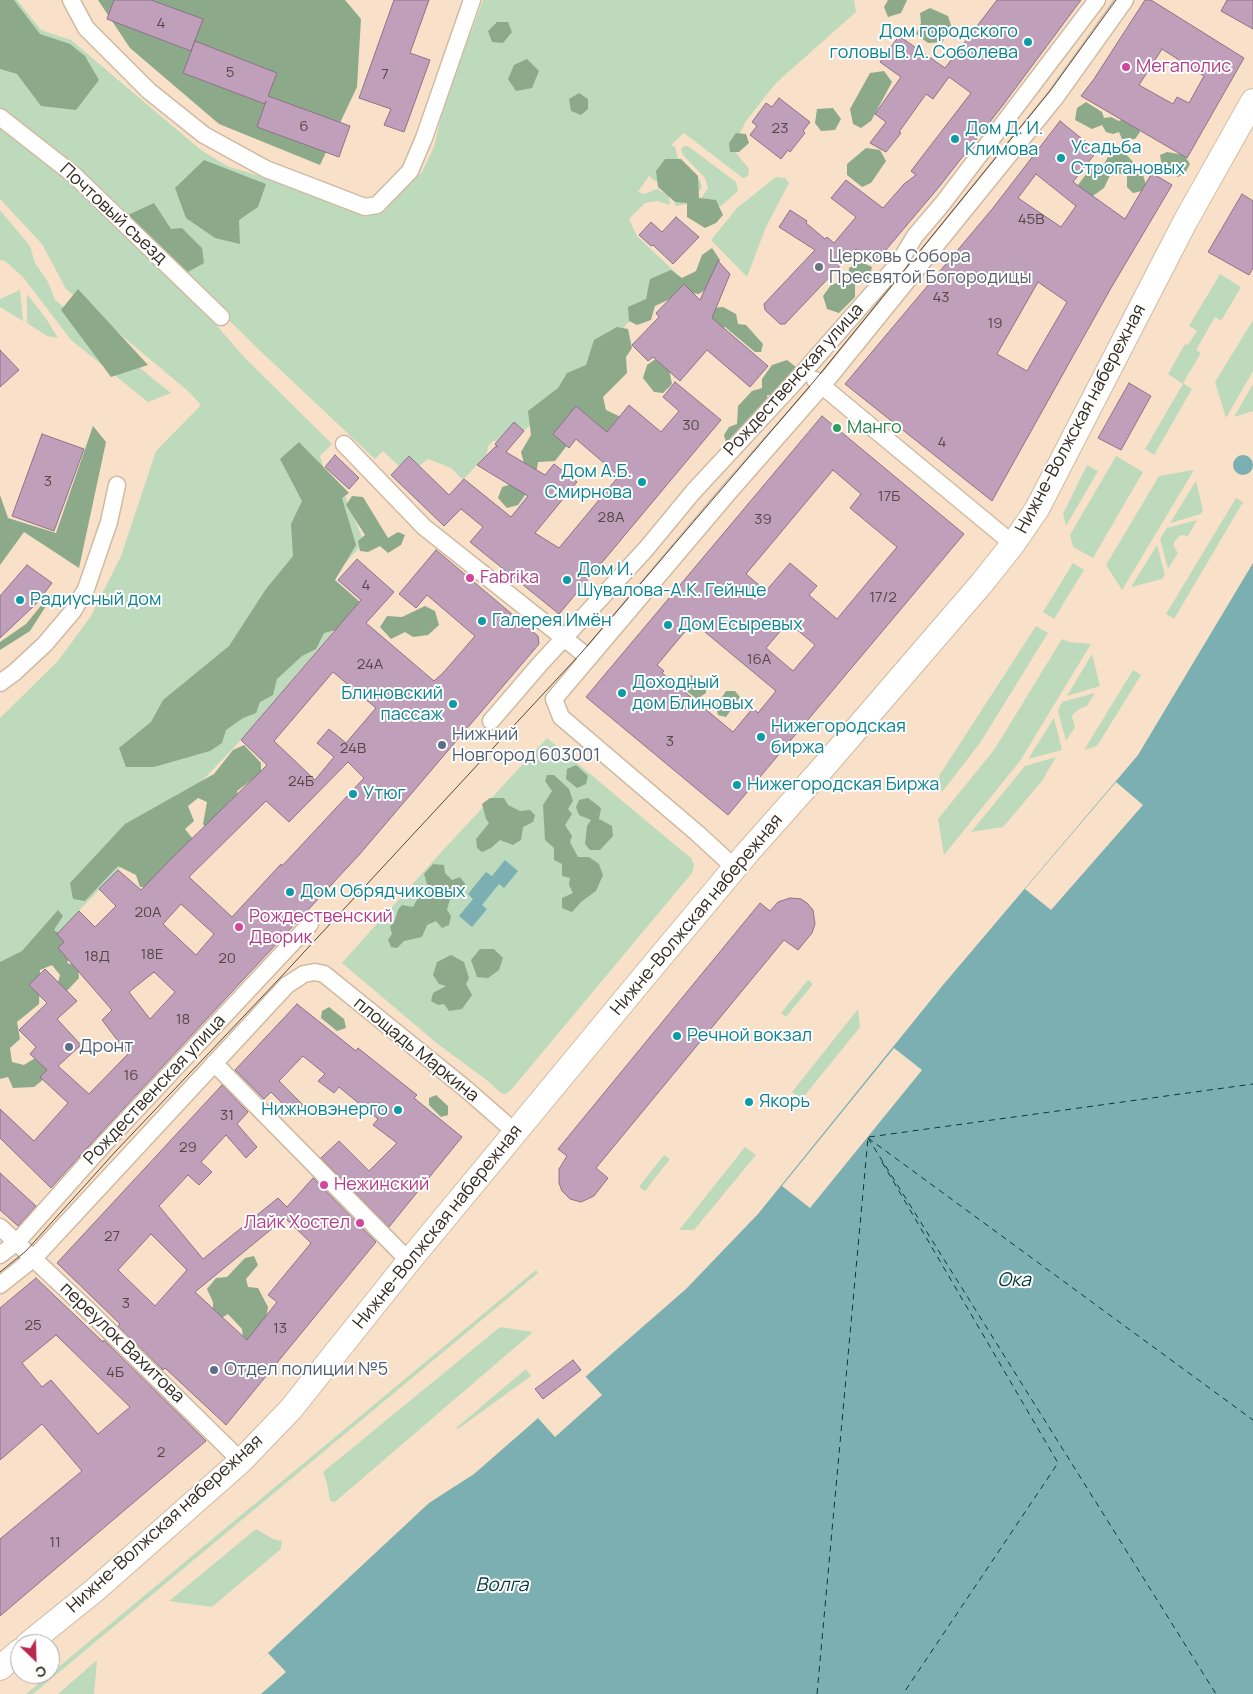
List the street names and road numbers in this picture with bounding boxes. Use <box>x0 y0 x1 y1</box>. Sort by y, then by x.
street label: Почтовый съезд <box>55 159 171 269</box>
street label: Рождественская улица <box>720 299 868 461</box>
street label: Нижне-Волжская набережная <box>1011 301 1151 537</box>
street label: Нижне-Волжская набережная <box>606 810 788 1020</box>
street label: площадь Маркина <box>349 993 483 1107</box>
street label: Рождественская улица <box>80 1010 230 1170</box>
street label: Нижне-Волжская набережная <box>349 1121 527 1333</box>
street label: переулок Вахитова <box>55 1278 189 1408</box>
street label: Нижне-Волжская набережная <box>63 1430 267 1618</box>

